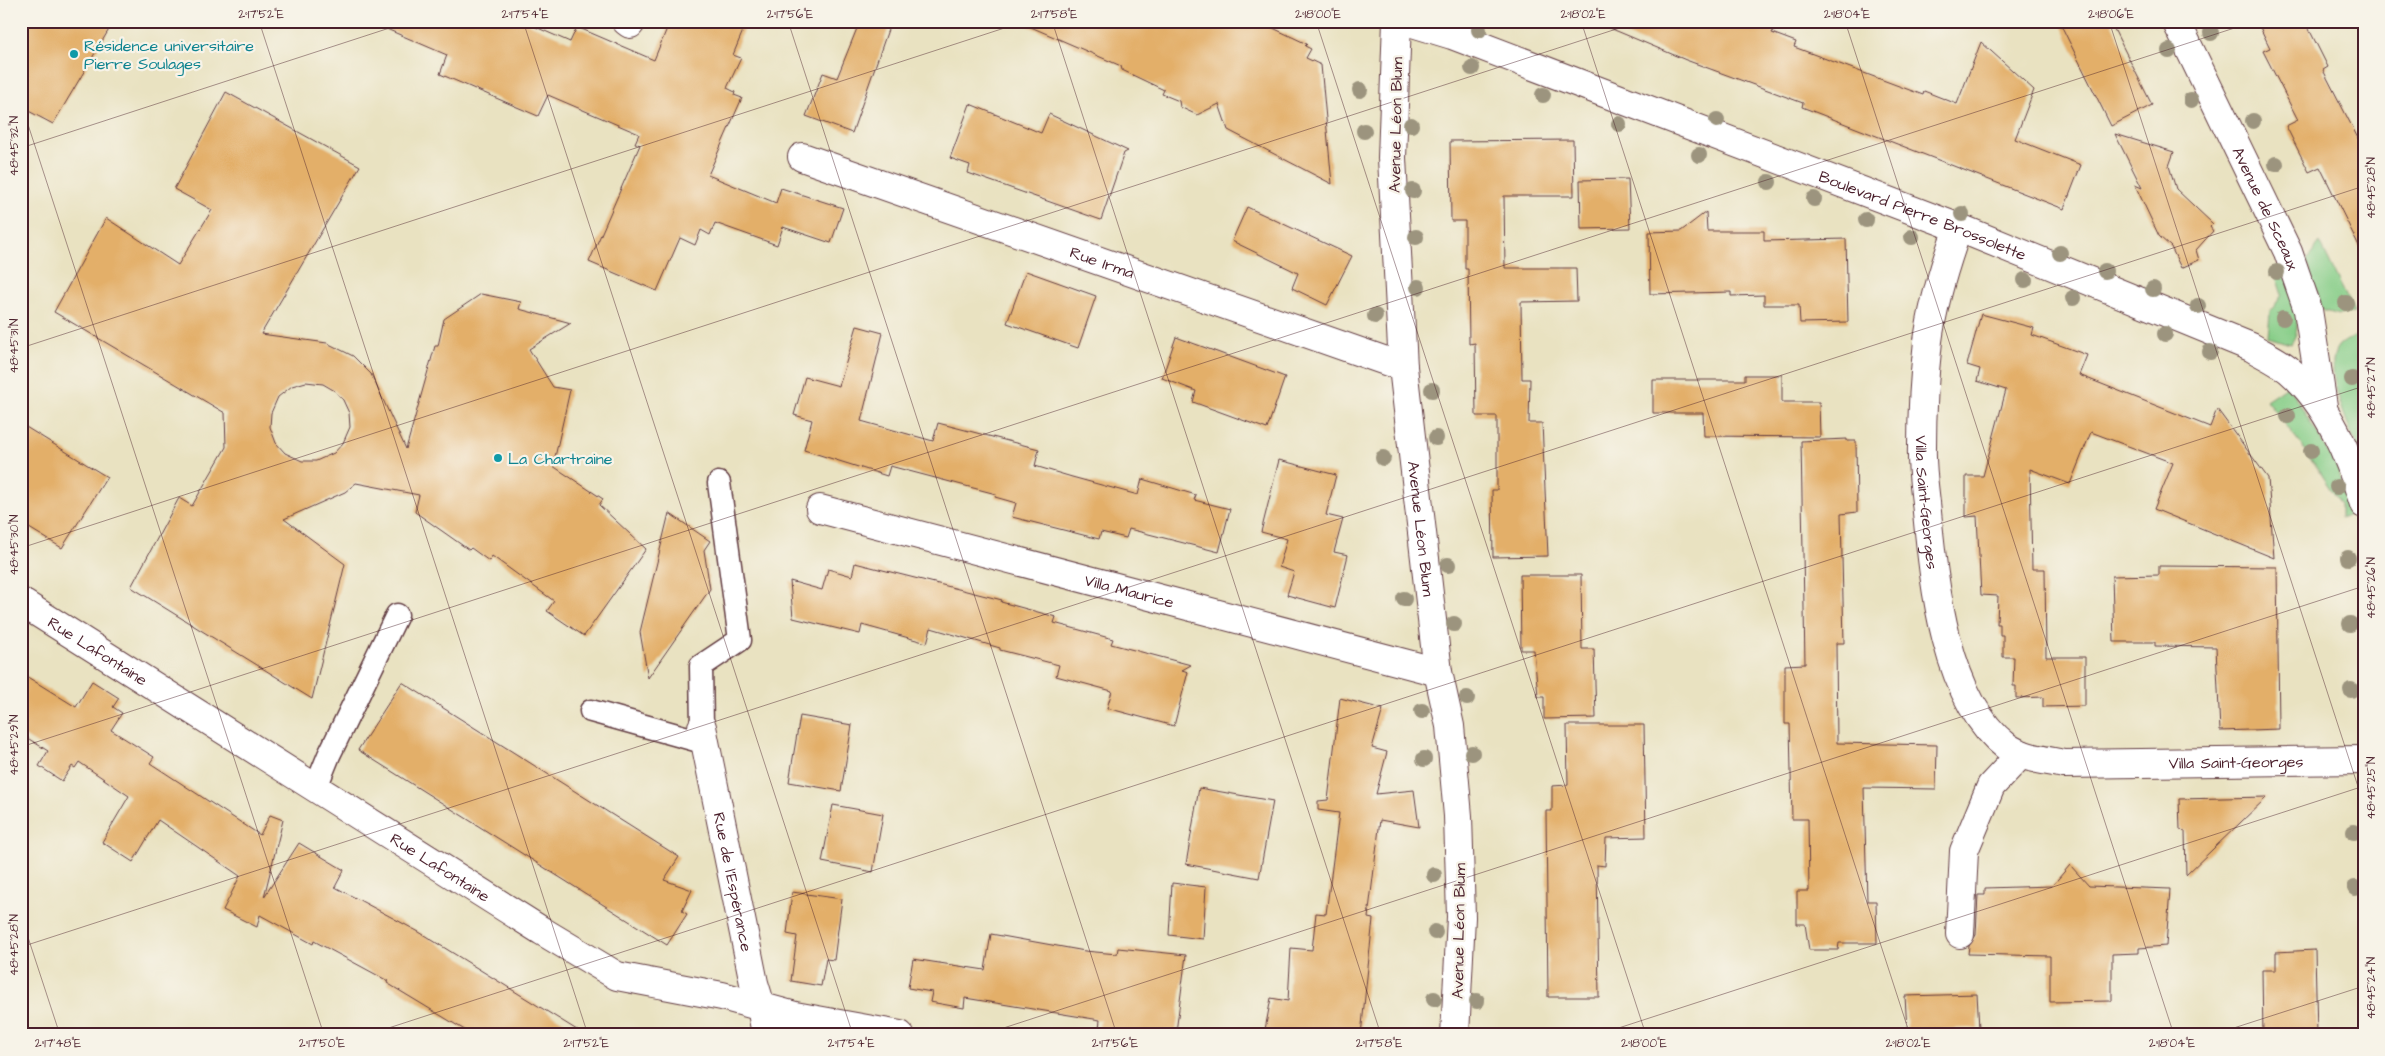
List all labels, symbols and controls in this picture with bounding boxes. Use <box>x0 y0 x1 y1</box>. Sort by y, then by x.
text: 2°17'52"E <box>238 6 284 23</box>
text: 2°17'54"E <box>502 6 548 23</box>
text: 2°17'56"E <box>767 6 813 23</box>
text: 2°17'58"E <box>1031 6 1077 23</box>
text: 2°18'00"E <box>1295 6 1341 23</box>
text: 2°18'02"E <box>1560 6 1606 23</box>
text: 2°18'04"E <box>1824 6 1870 23</box>
text: 2°18'06"E <box>2088 6 2134 23</box>
place label: Résidence universitaire Pierre Soulages <box>84 35 254 76</box>
marker: Résidence universitaire Pierre Soulages <box>68 48 80 60</box>
street label: Avenue Léon Blum <box>1384 56 1408 193</box>
text: 48°45'32"N <box>6 115 23 176</box>
street label: Avenue de Sceaux <box>2227 143 2304 274</box>
text: 48°45'28"N <box>2363 156 2380 219</box>
street label: Boulevard Pierre Brossolette <box>1816 166 2030 266</box>
street label: Rue Irma <box>1067 241 1137 284</box>
text: 48°45'31"N <box>6 318 23 374</box>
text: 48°45'27"N <box>2363 357 2380 419</box>
street label: Villa Saint-Georges <box>1910 435 1943 571</box>
place label: La Chartraine <box>508 448 613 470</box>
marker: La Chartraine <box>492 452 504 464</box>
street label: Avenue Léon Blum <box>1402 460 1439 598</box>
text: 48°45'30"N <box>6 514 23 576</box>
text: 48°45'26"N <box>2363 557 2380 619</box>
street label: Villa Maurice <box>1082 569 1177 614</box>
street label: Rue Lafontaine <box>43 612 152 691</box>
text: 48°45'29"N <box>6 714 23 776</box>
street label: Villa Saint-Georges <box>2168 751 2304 775</box>
text: 48°45'25"N <box>2363 756 2380 819</box>
street label: Rue de l'Espérance <box>708 810 757 954</box>
street label: Rue Lafontaine <box>386 828 494 908</box>
street label: Avenue Léon Blum <box>1447 862 1471 999</box>
text: 48°45'28"N <box>6 913 23 976</box>
text: 48°45'24"N <box>2363 956 2380 1019</box>
text: 2°17'48"E <box>35 1035 81 1052</box>
text: 2°17'50"E <box>299 1035 345 1052</box>
text: 2°17'52"E <box>563 1035 609 1052</box>
text: 2°17'54"E <box>828 1035 874 1052</box>
text: 2°17'56"E <box>1092 1035 1138 1052</box>
text: 2°17'58"E <box>1356 1035 1402 1052</box>
text: 2°18'00"E <box>1621 1035 1667 1052</box>
text: 2°18'02"E <box>1885 1035 1931 1052</box>
text: 2°18'04"E <box>2149 1035 2195 1052</box>

